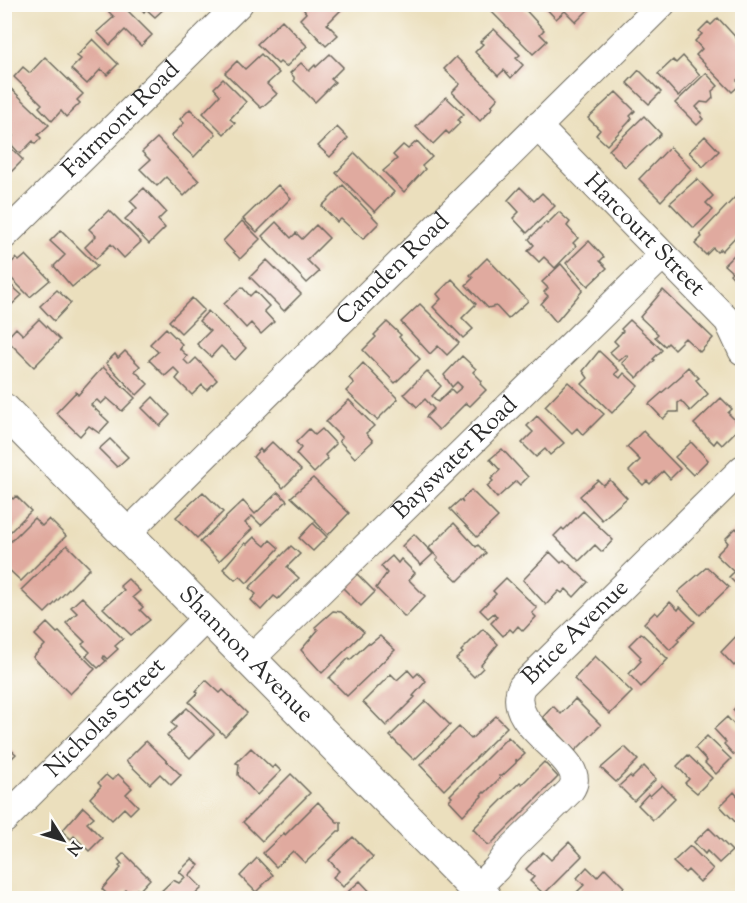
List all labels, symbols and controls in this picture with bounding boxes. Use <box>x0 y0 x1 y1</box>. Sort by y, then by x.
street label: Fairmont Road <box>55 54 188 186</box>
street label: Harcourt Street <box>576 166 713 305</box>
street label: Camden Road <box>329 205 458 334</box>
street label: Bayswater Road <box>385 389 526 528</box>
street label: Brice Avenue <box>515 572 637 693</box>
street label: Shannon Avenue <box>170 579 321 731</box>
street label: Nicholas Street <box>38 650 174 786</box>
north arrow <box>33 810 93 870</box>
text: N <box>60 835 86 860</box>

